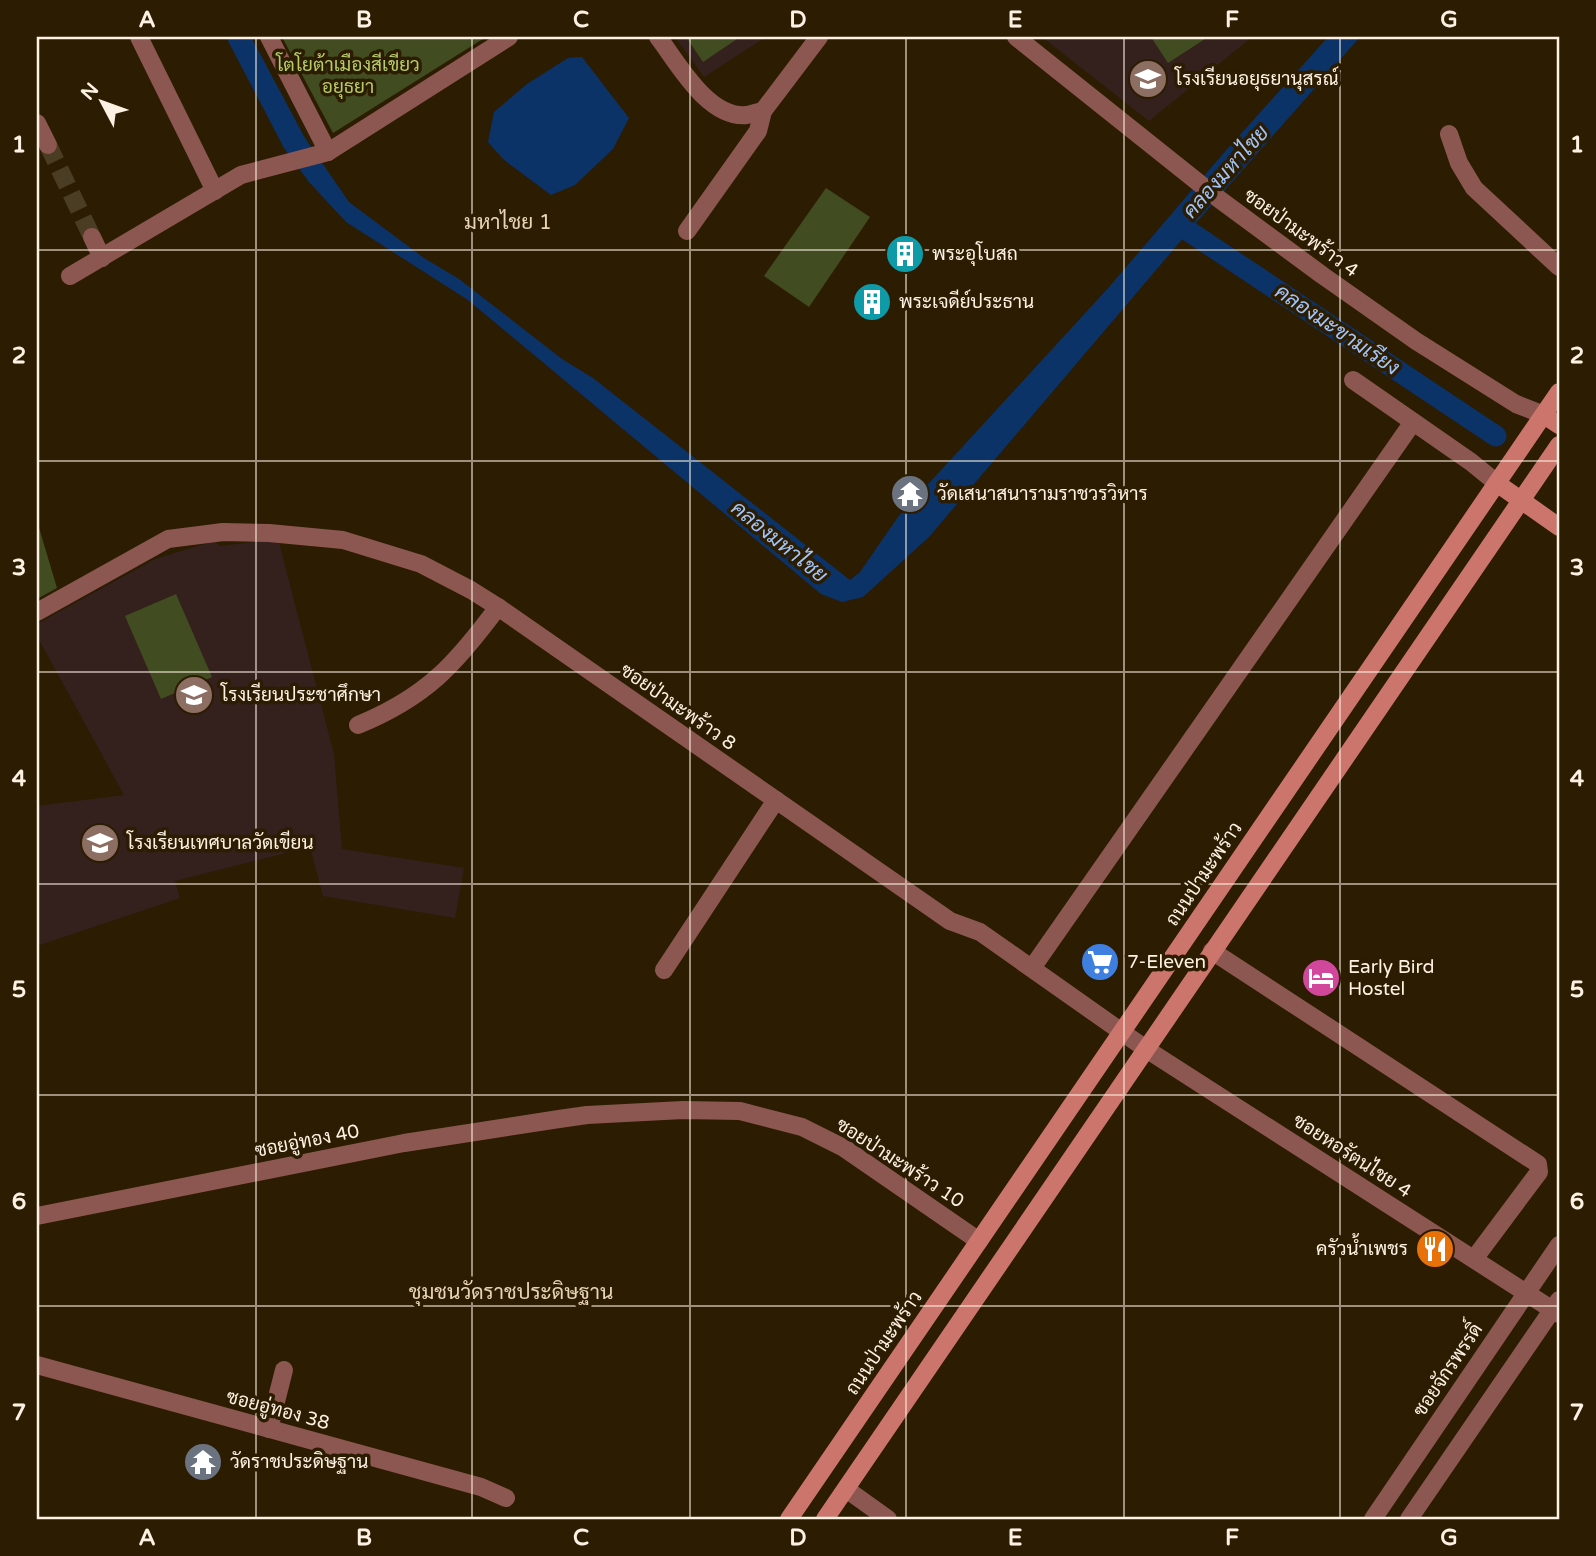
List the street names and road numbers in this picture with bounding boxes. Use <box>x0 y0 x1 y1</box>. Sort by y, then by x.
street label: ซอยป่ามะพร้าว 4 <box>1240 183 1364 282</box>
street label: ซอยป่ามะพร้าว 8 <box>616 657 741 755</box>
street label: ถนนป่ามะพร้าว <box>1160 817 1247 930</box>
street label: ซอยหอรัตนไชย 4 <box>1289 1108 1416 1202</box>
street label: ซอยป่ามะพร้าว 10 <box>832 1112 969 1213</box>
street label: ซอยอู่ทอง 40 <box>253 1119 362 1164</box>
street label: ถนนป่ามะพร้าว <box>840 1286 927 1399</box>
street label: ซอยจักรพรรดิ์ <box>1402 1315 1487 1421</box>
street label: ซอยอู่ทอง 38 <box>223 1385 332 1436</box>

